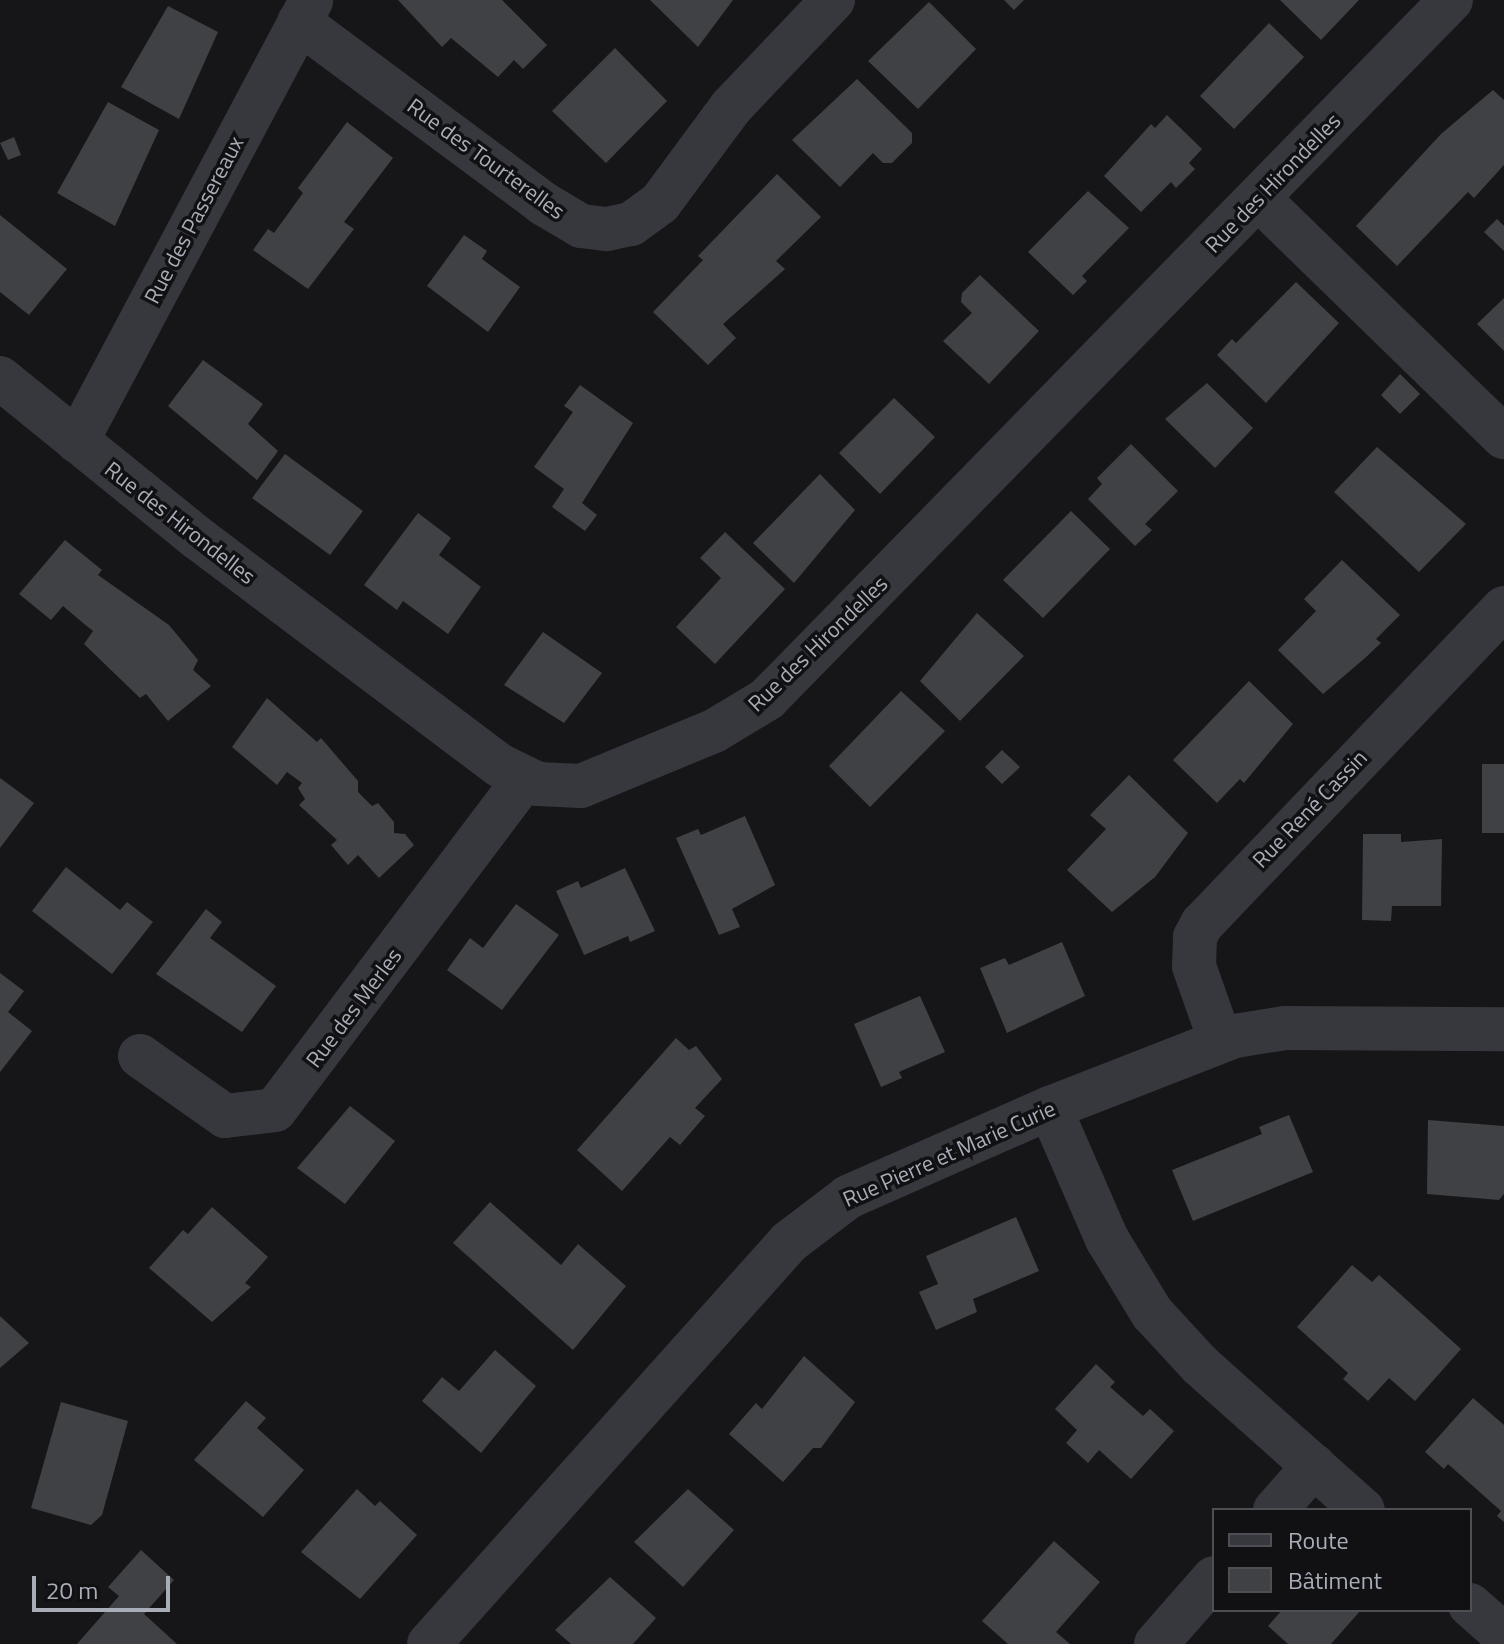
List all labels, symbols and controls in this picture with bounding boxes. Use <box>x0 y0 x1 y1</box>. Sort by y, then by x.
street label: Rue des Tourterelles <box>402 93 570 225</box>
street label: Rue des Hirondelles <box>1200 108 1346 258</box>
street label: Rue des Passereaux <box>139 132 249 308</box>
street label: Rue des Hirondelles <box>100 456 260 590</box>
street label: Rue des Hirondelles <box>743 571 893 717</box>
street label: Rue René Cassin <box>1247 745 1373 873</box>
street label: Rue des Merles <box>301 943 407 1073</box>
street label: Rue Pierre et Marie Curie <box>839 1095 1059 1213</box>
legend <box>1212 1508 1472 1612</box>
text: Route <box>1288 1522 1349 1558</box>
scale bar <box>36 1560 174 1610</box>
text: Bâtiment <box>1288 1562 1382 1598</box>
text: 20 m <box>46 1572 98 1608</box>

